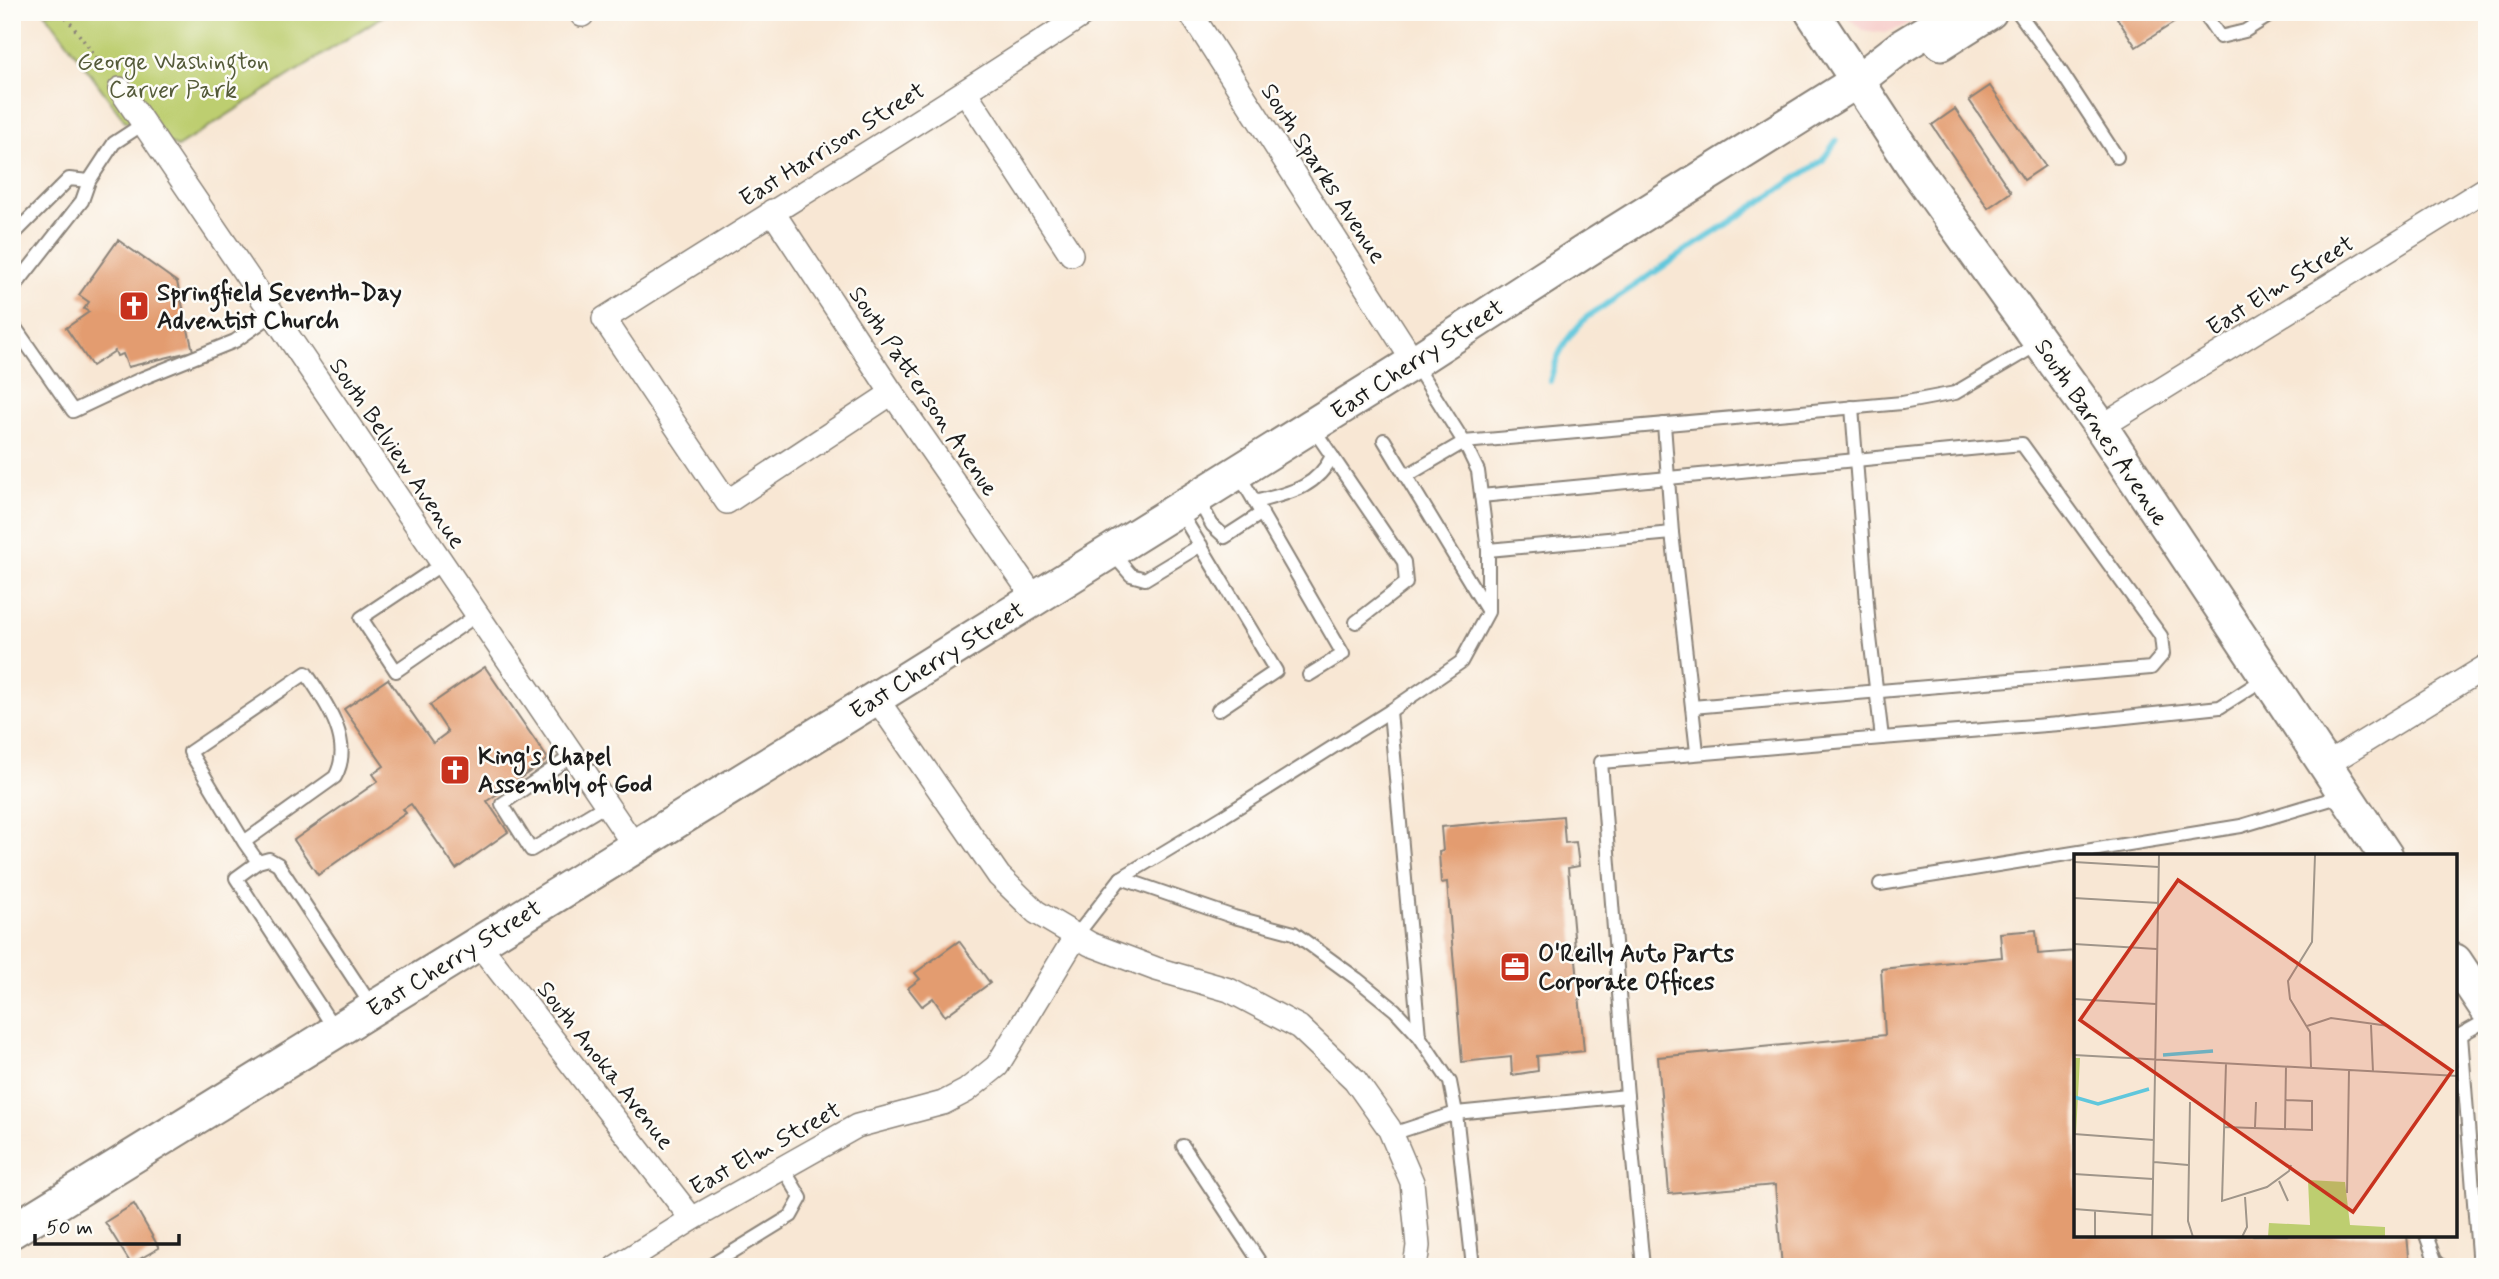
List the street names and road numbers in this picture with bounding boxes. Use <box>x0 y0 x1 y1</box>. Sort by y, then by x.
street label: East Harrison Street <box>734 76 931 215</box>
street label: South Sparks Avenue <box>1253 78 1393 270</box>
street label: East Elm Street <box>2201 229 2360 344</box>
street label: South Patterson Avenue <box>841 281 1005 503</box>
street label: East Cherry Street <box>1325 293 1510 428</box>
street label: South Barnes Avenue <box>2026 333 2175 533</box>
street label: South Belview Avenue <box>321 353 472 555</box>
street label: East Cherry Street <box>845 595 1031 727</box>
street label: East Cherry Street <box>362 893 548 1025</box>
street label: South Anoka Avenue <box>529 975 680 1157</box>
street label: East Elm Street <box>685 1095 847 1204</box>

